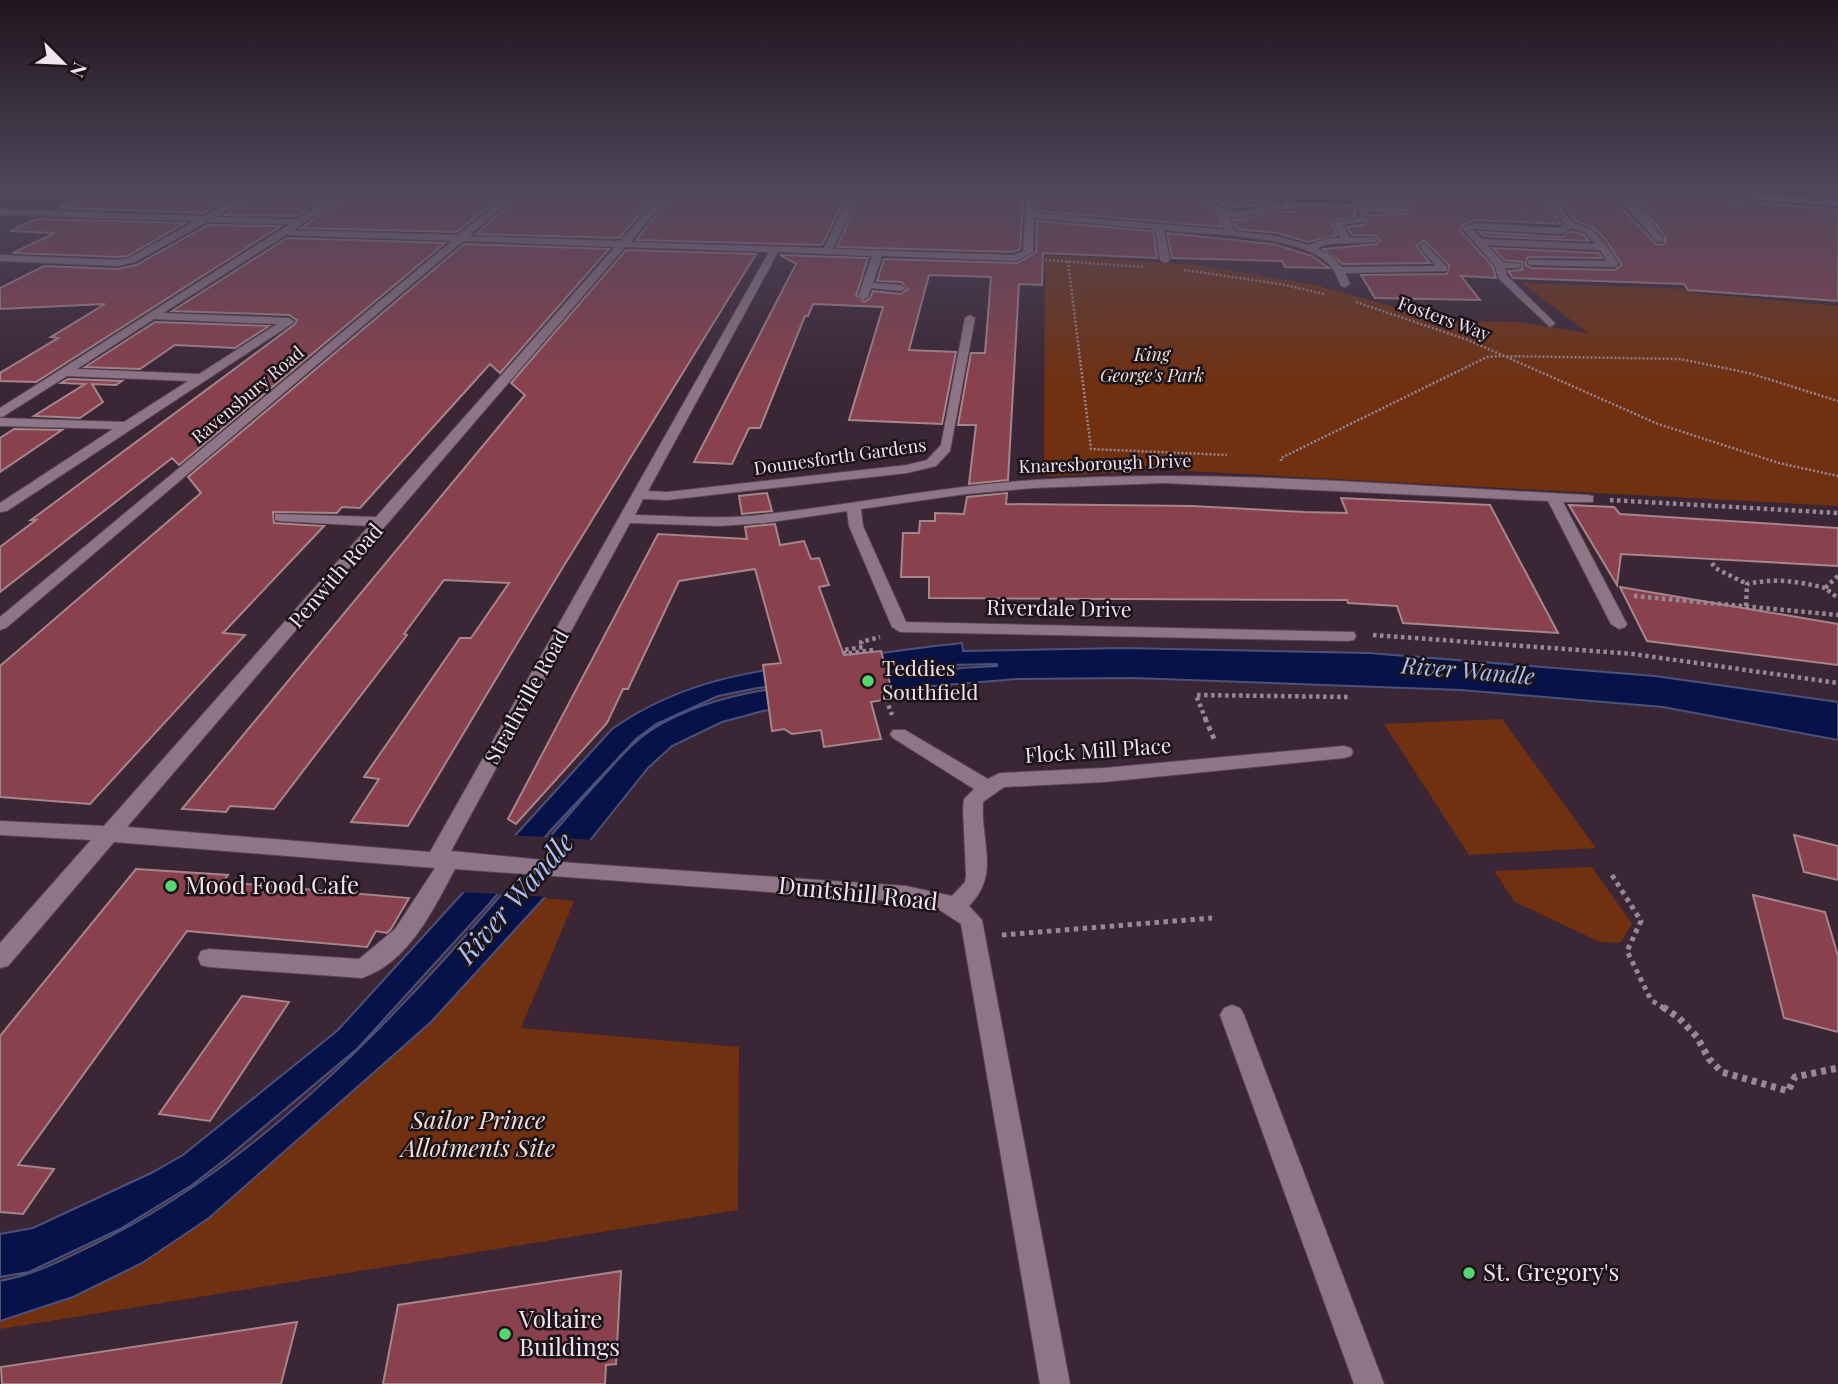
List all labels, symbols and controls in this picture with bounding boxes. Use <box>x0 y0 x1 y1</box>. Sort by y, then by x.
north arrow <box>28 28 98 98</box>
text: N <box>65 59 94 82</box>
street label: Fosters Way <box>1395 290 1494 346</box>
street label: Ravensbury Road <box>186 340 309 448</box>
park label: King George's Park <box>1100 342 1204 387</box>
street label: Dounesforth Gardens <box>752 432 928 480</box>
street label: Knaresborough Drive <box>1018 448 1192 478</box>
street label: Penwith Road <box>281 516 388 633</box>
street label: Riverdale Drive <box>986 592 1132 622</box>
street label: Strathville Road <box>477 624 574 768</box>
water label: River Wandle <box>1399 648 1536 691</box>
place label: Teddies Southfield <box>882 653 979 705</box>
marker: Teddies Southfield <box>860 673 876 689</box>
street label: Flock Mill Place <box>1024 730 1172 768</box>
water label: River Wandle <box>446 823 581 971</box>
place label: Mood Food Cafe <box>185 868 359 900</box>
street label: Duntshill Road <box>777 868 940 916</box>
marker: Mood Food Cafe <box>163 878 179 894</box>
park label: Sailor Prince Allotments Site <box>398 1103 555 1163</box>
place label: St. Gregory's <box>1483 1255 1619 1287</box>
marker: St. Gregory's <box>1461 1265 1477 1281</box>
place label: Voltaire Buildings <box>518 1302 620 1362</box>
marker: Voltaire Buildings <box>497 1326 513 1342</box>

